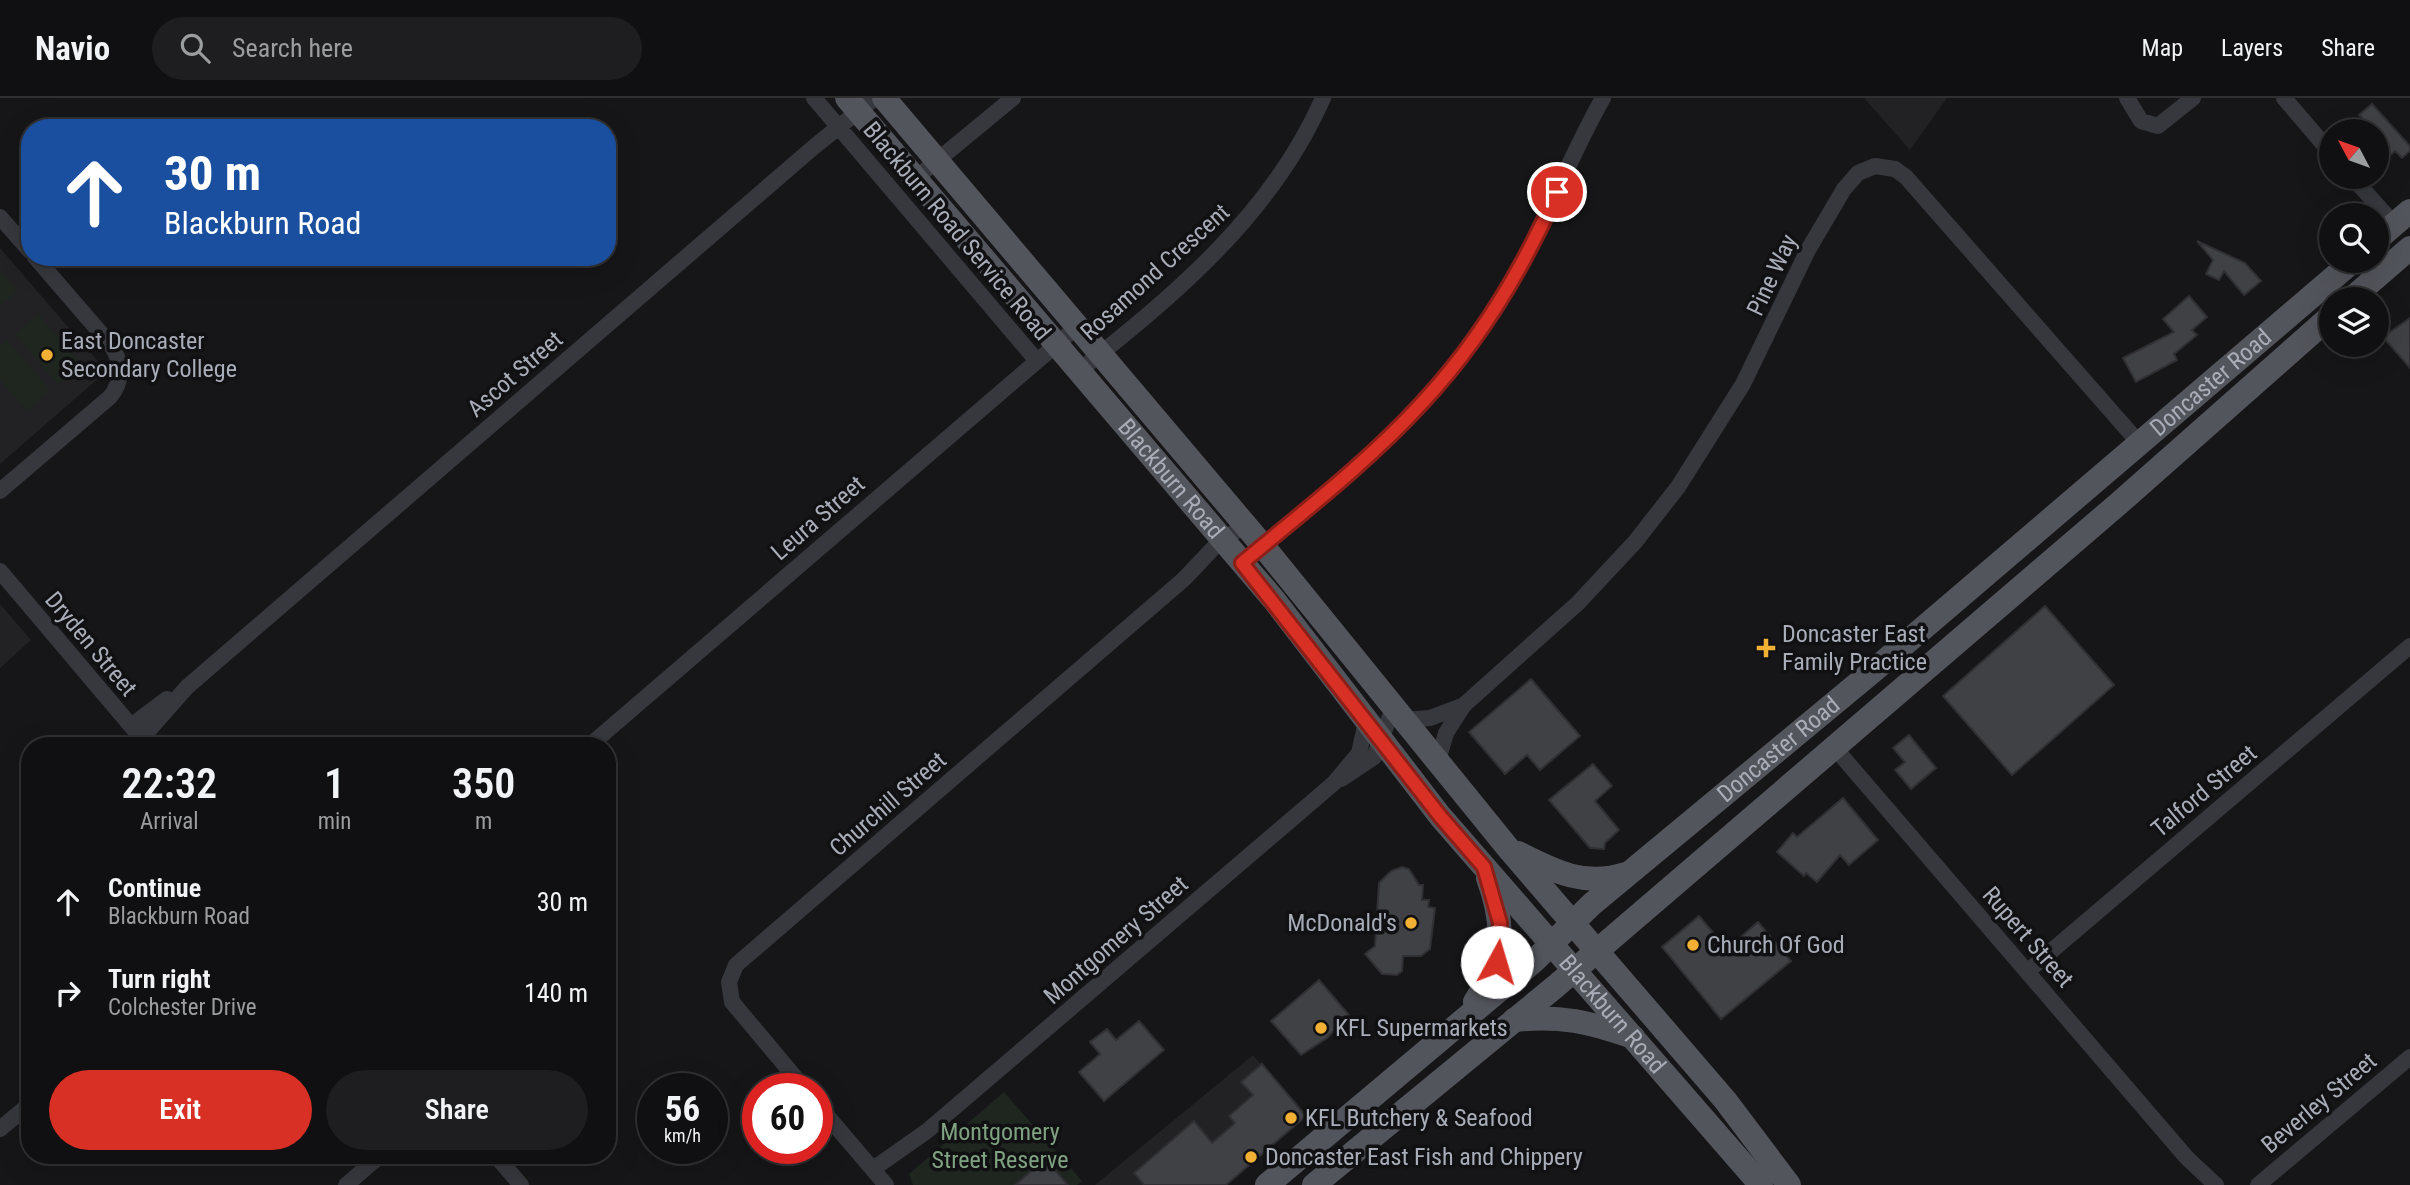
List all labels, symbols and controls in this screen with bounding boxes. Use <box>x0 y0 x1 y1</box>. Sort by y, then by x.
search box <box>152 17 642 80</box>
text: Navio <box>35 29 110 68</box>
icon: search <box>176 29 214 67</box>
text: Search here <box>232 33 353 63</box>
text: Map <box>2142 34 2183 62</box>
text: Layers <box>2221 34 2283 62</box>
text: Share <box>2321 34 2375 62</box>
street label: Blackburn Road Service Road <box>857 116 1057 346</box>
north arrow <box>2319 119 2389 189</box>
map controls <box>2319 119 2389 357</box>
text: 30 m <box>164 145 261 202</box>
icon: ahead <box>49 147 140 238</box>
pin <box>1527 162 1587 222</box>
icon: arrive <box>1538 173 1576 211</box>
street label: Rosamond Crescent <box>1075 198 1235 346</box>
button: search <box>2319 203 2389 273</box>
text: Blackburn Road <box>164 204 361 242</box>
street label: Pine Way <box>1741 230 1803 320</box>
button: layers <box>2319 287 2389 357</box>
street label: Doncaster Road <box>2144 323 2277 442</box>
street label: Ascot Street <box>462 325 568 423</box>
place label: East Doncaster Secondary College <box>61 327 237 383</box>
marker: East Doncaster Secondary College <box>39 347 55 363</box>
street label: Blackburn Road <box>1112 413 1230 544</box>
street label: Leura Street <box>766 470 870 566</box>
street label: Dryden Street <box>39 586 143 702</box>
place label: Doncaster East Family Practice <box>1782 620 1927 676</box>
marker: Doncaster East Family Practice <box>1756 638 1776 658</box>
street label: Doncaster Road <box>1712 691 1845 808</box>
street label: Talford Street <box>2146 739 2262 843</box>
street label: Churchill Street <box>824 746 952 862</box>
text: 22:32 <box>122 759 217 808</box>
text: 1 <box>324 759 345 808</box>
text: 350 <box>452 759 515 808</box>
text: Arrival <box>140 808 199 835</box>
text: min <box>318 808 351 835</box>
text: m <box>475 808 492 835</box>
street label: Montgomery Street <box>1038 870 1194 1010</box>
text: Continue <box>108 873 201 903</box>
street label: Rupert Street <box>1977 881 2079 993</box>
icon: ahead <box>49 883 87 921</box>
text: 30 m <box>537 887 588 917</box>
text: Blackburn Road <box>108 903 250 930</box>
place label: McDonald's <box>1287 909 1397 937</box>
marker: McDonald's <box>1403 915 1419 931</box>
position arrow <box>1460 925 1534 999</box>
place label: Church Of God <box>1707 931 1845 959</box>
marker: Church Of God <box>1685 937 1701 953</box>
street label: Blackburn Road <box>1553 949 1671 1079</box>
text: Turn right <box>108 964 210 994</box>
icon: right <box>49 974 87 1012</box>
text: 140 m <box>524 978 588 1008</box>
text: Colchester Drive <box>108 994 257 1021</box>
place label: KFL Supermarkets <box>1335 1014 1508 1042</box>
marker: KFL Supermarkets <box>1313 1020 1329 1036</box>
street label: Beverley Street <box>2256 1047 2382 1159</box>
button: Exit <box>49 1070 312 1150</box>
button: Share <box>326 1070 588 1150</box>
speed limit sign: 60 <box>742 1073 833 1164</box>
text: 56 <box>665 1089 700 1130</box>
place label: KFL Butchery & Seafood <box>1305 1104 1533 1132</box>
marker: KFL Butchery & Seafood <box>1283 1110 1299 1126</box>
park label: Montgomery Street Reserve <box>932 1118 1068 1174</box>
text: km/h <box>664 1125 701 1146</box>
place label: Doncaster East Fish and Chippery <box>1265 1143 1583 1171</box>
marker: Doncaster East Fish and Chippery <box>1243 1149 1259 1165</box>

